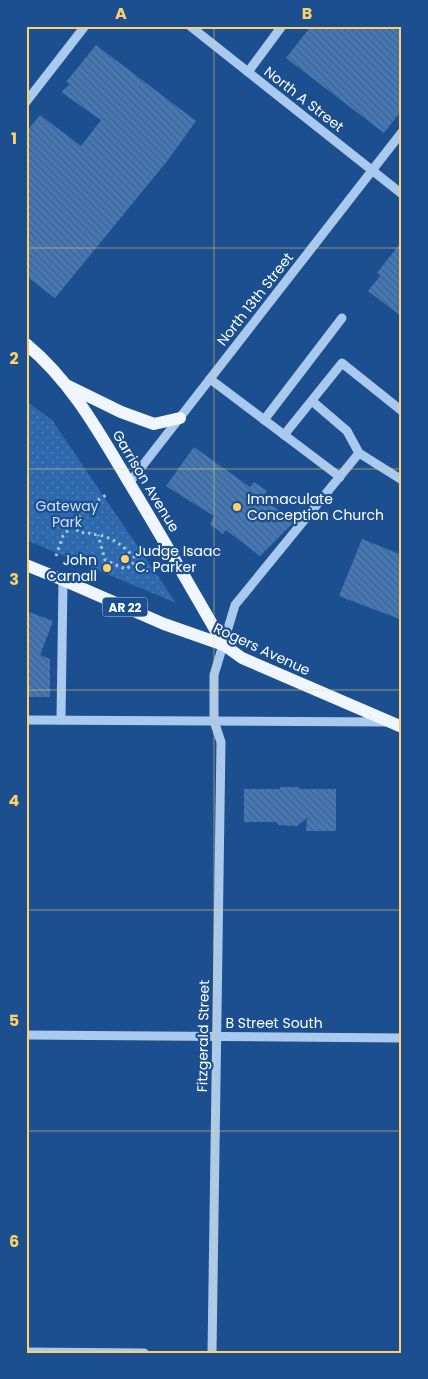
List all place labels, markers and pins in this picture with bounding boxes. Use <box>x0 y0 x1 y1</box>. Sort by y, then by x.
place label: Immaculate Conception Church <box>247 489 384 525</box>
marker: Immaculate Conception Church <box>231 501 243 513</box>
place label: Judge Isaac C. Parker <box>135 541 221 577</box>
place label: John Carnall <box>46 550 97 586</box>
marker: Judge Isaac C. Parker <box>119 553 131 565</box>
marker: John Carnall <box>101 562 113 574</box>

